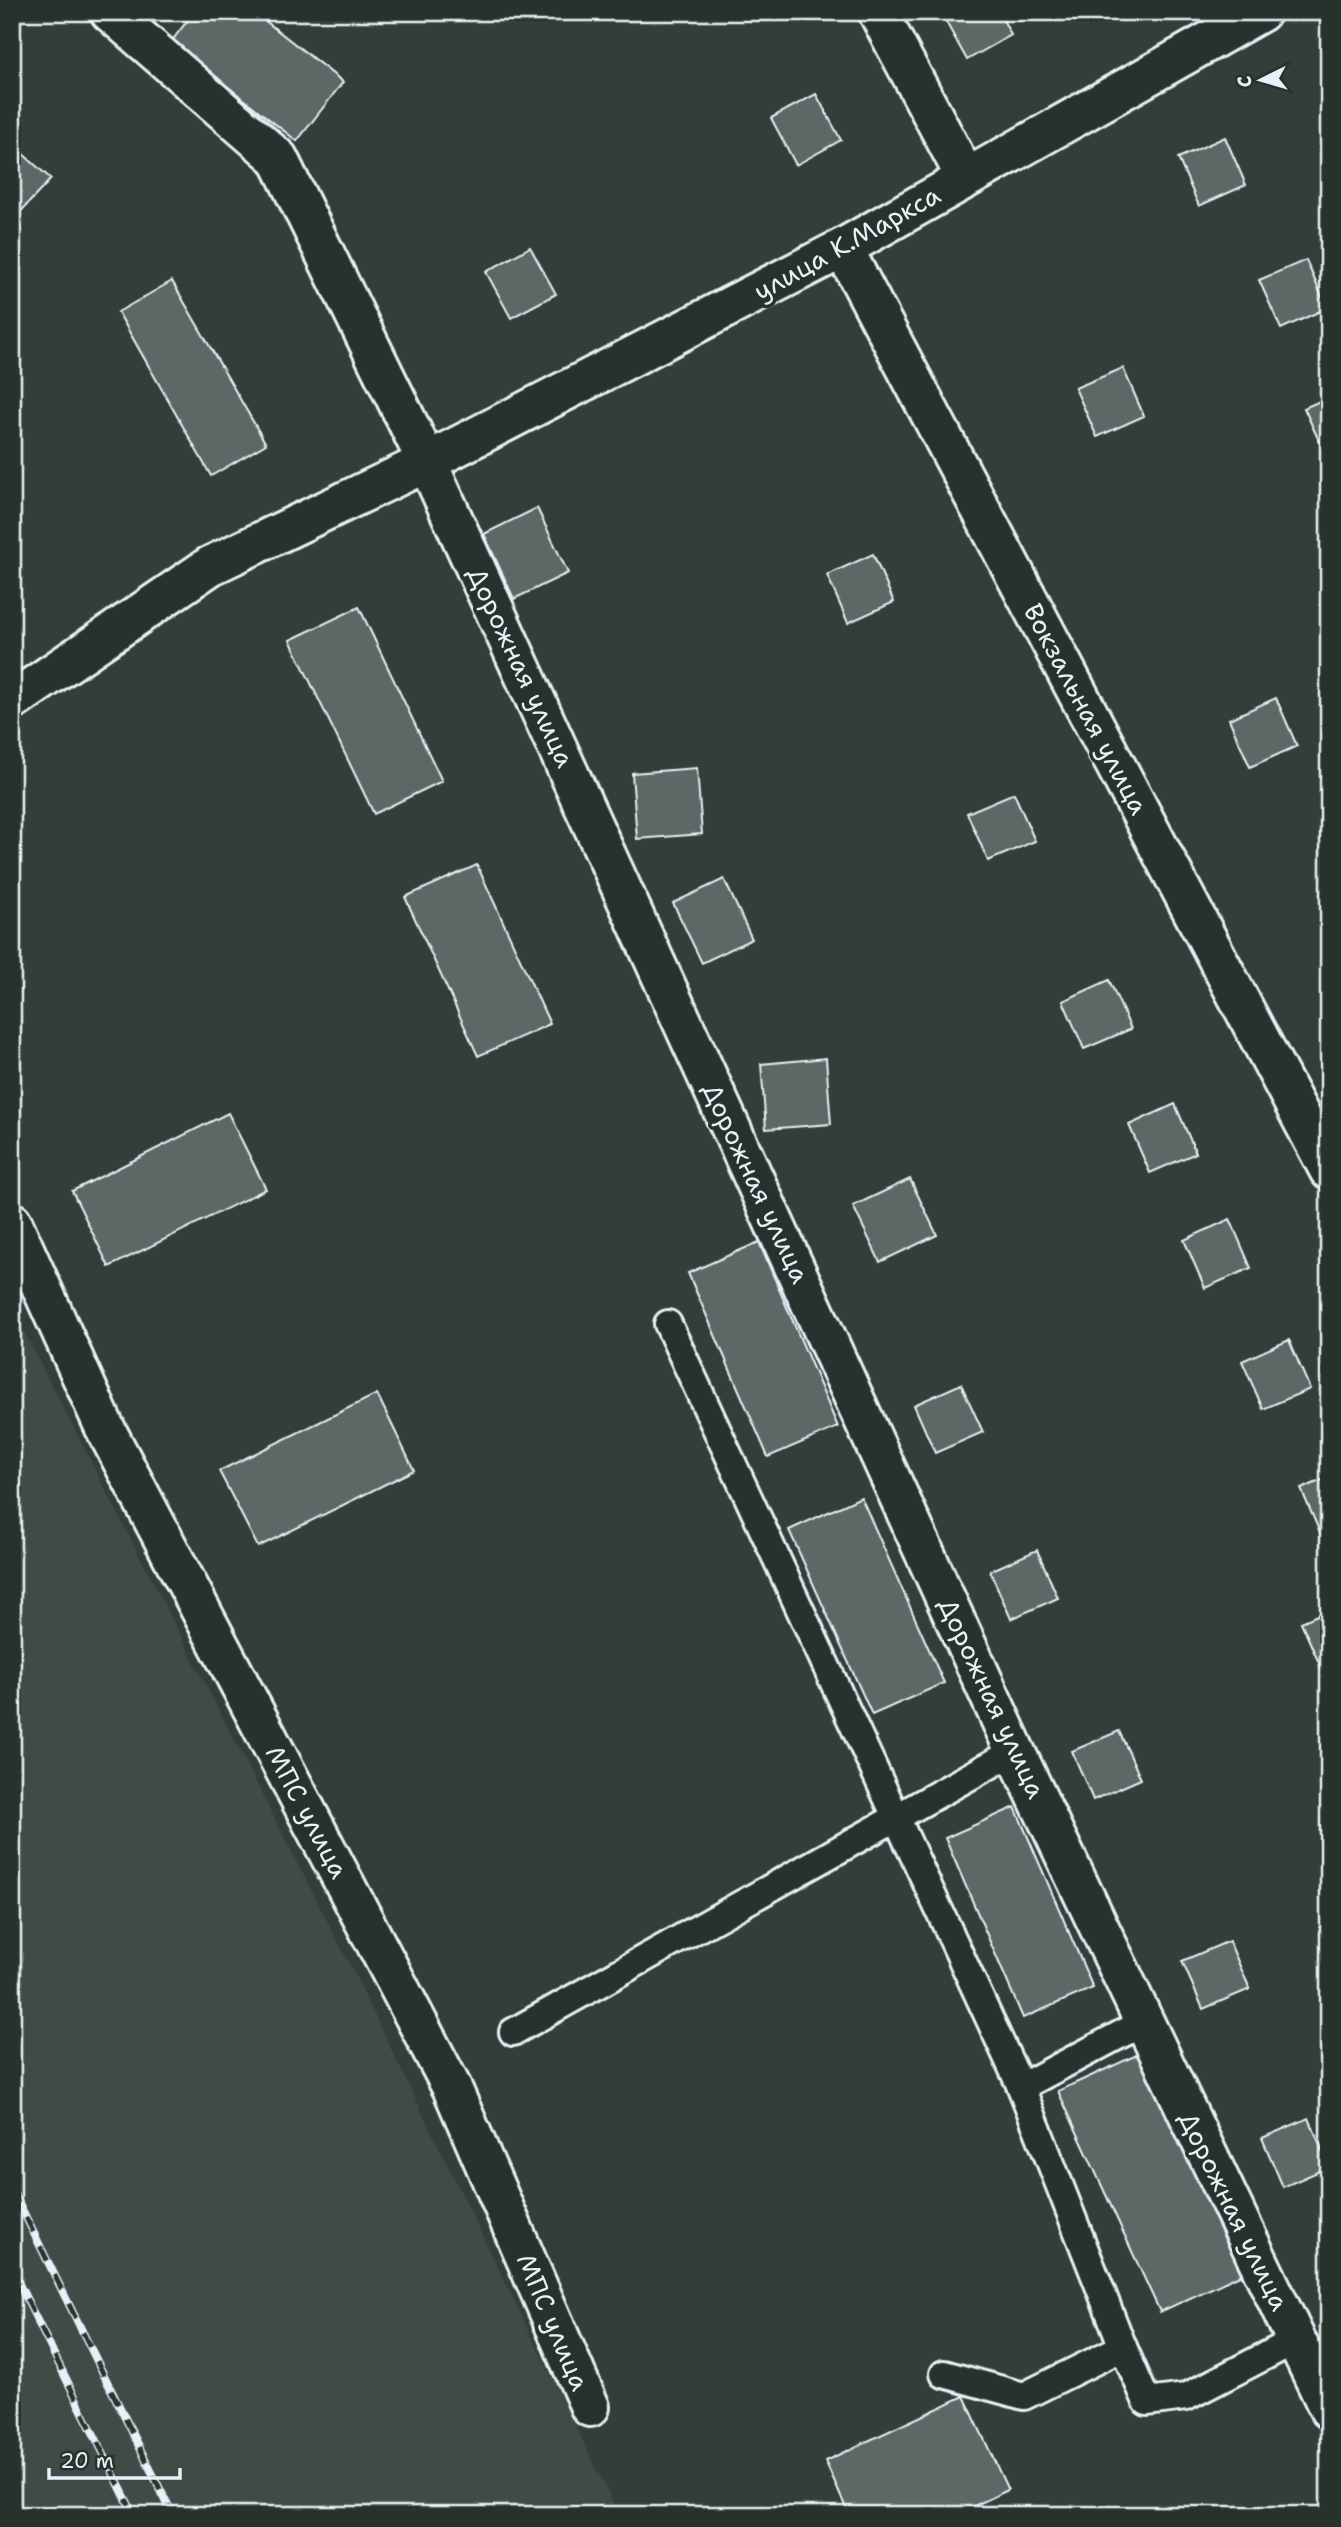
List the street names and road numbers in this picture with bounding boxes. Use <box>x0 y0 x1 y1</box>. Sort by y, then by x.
street label: улица К.Маркса <box>747 177 946 308</box>
street label: Дорожная улица <box>460 561 583 773</box>
street label: Вокзальная улица <box>1016 597 1157 821</box>
street label: Дорожная улица <box>695 1077 818 1289</box>
street label: Дорожная улица <box>931 1592 1054 1804</box>
street label: МПС улица <box>258 1739 357 1884</box>
street label: Дорожная улица <box>1171 2105 1298 2316</box>
street label: МПС улица <box>509 2248 598 2396</box>

